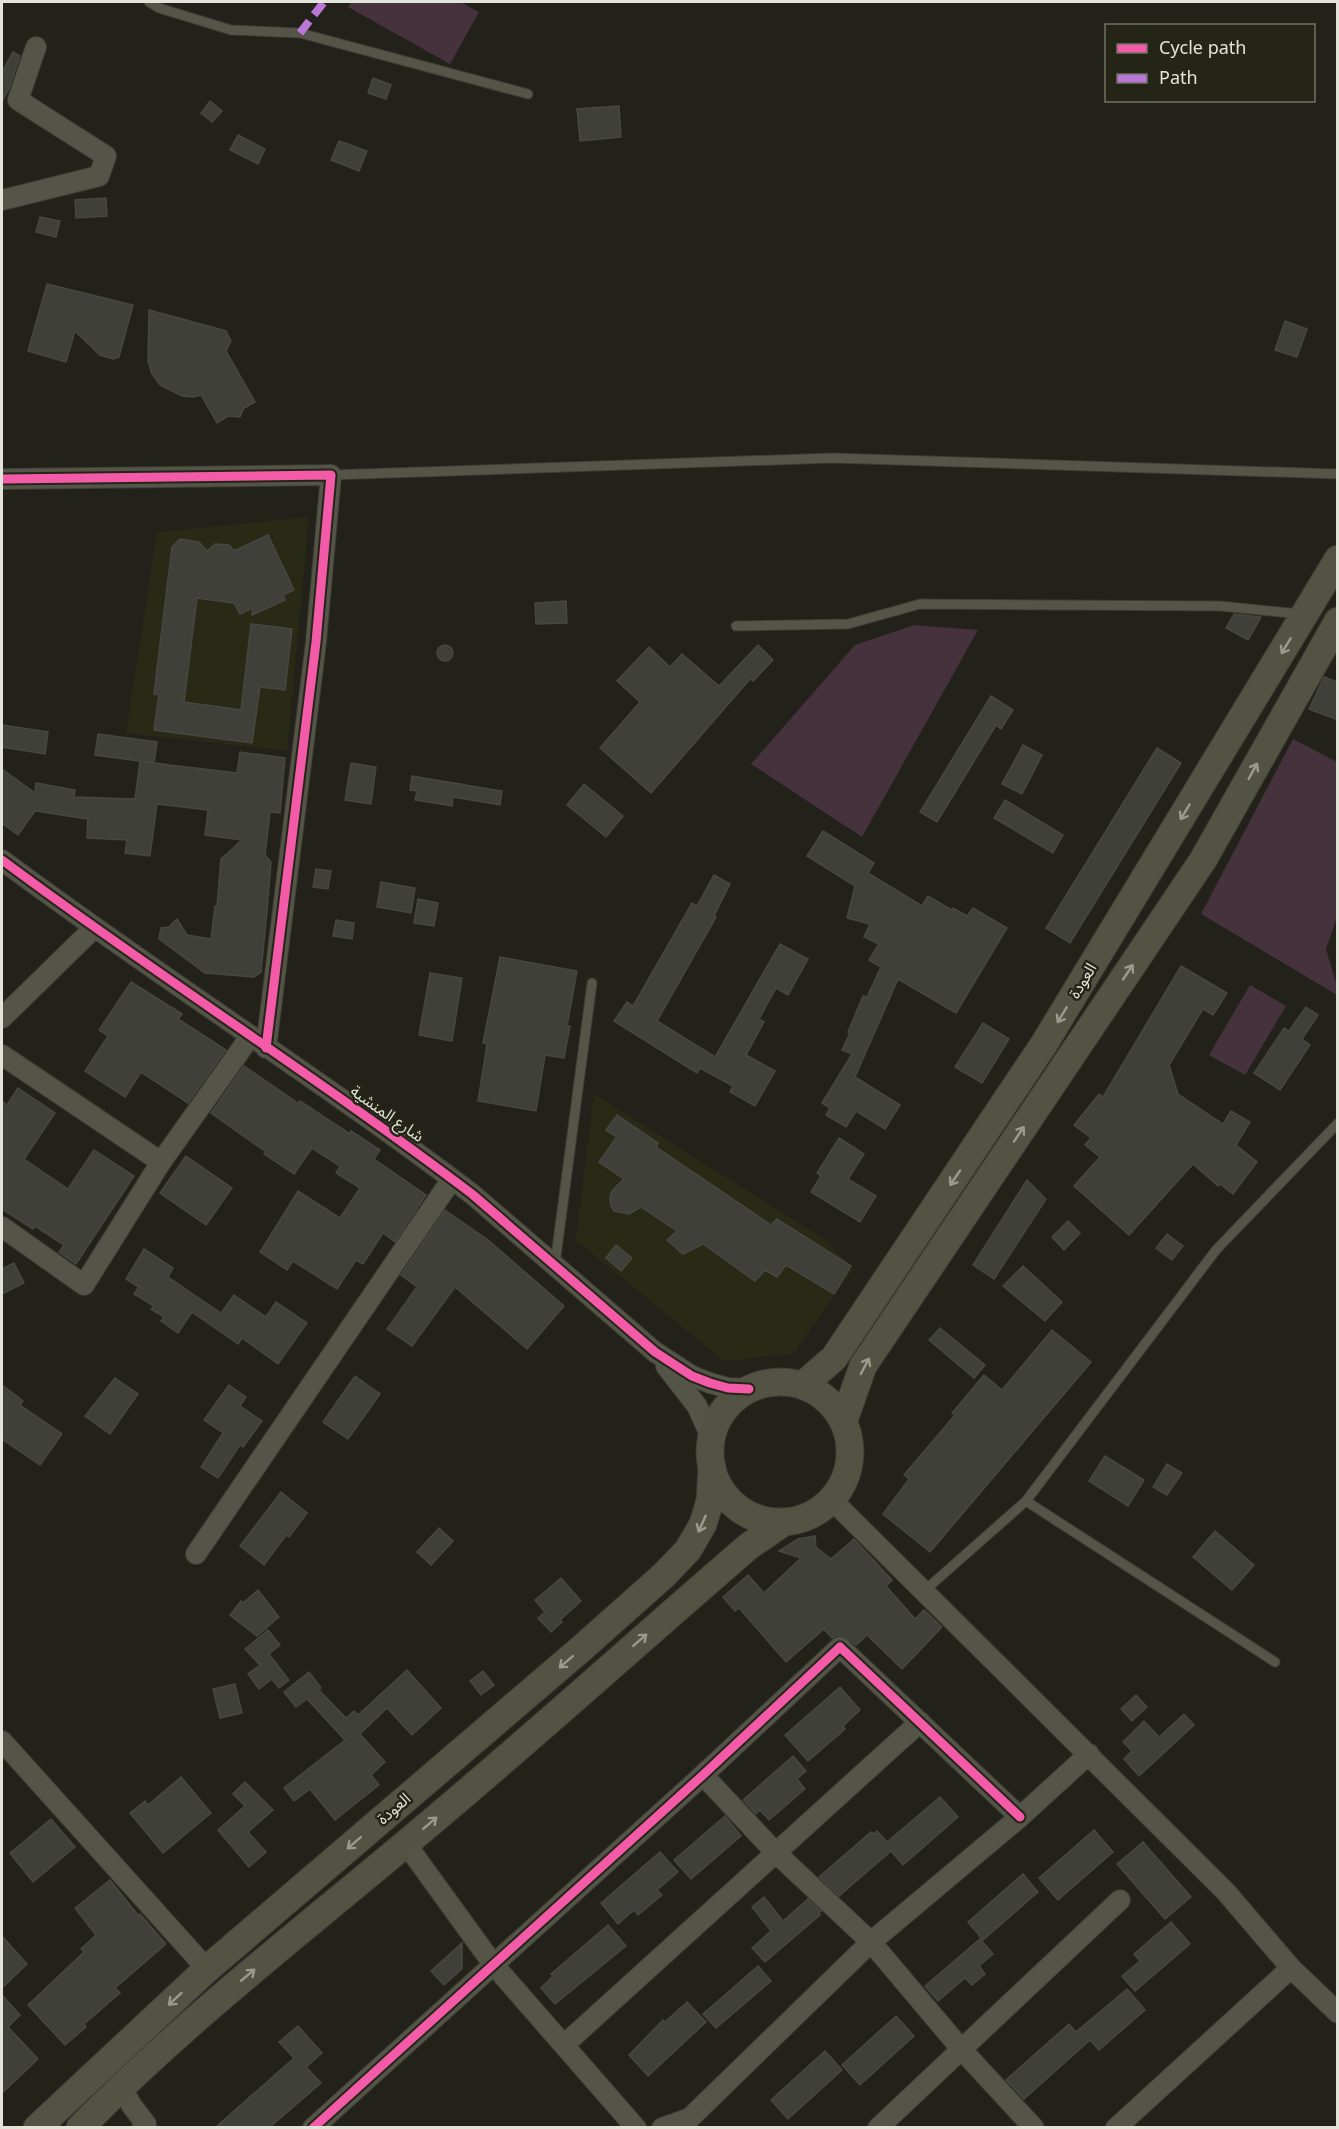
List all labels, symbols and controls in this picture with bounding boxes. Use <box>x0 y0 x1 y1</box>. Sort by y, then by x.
legend <box>1105 24 1315 102</box>
text: Cycle path <box>1159 29 1246 67</box>
text: Path <box>1159 59 1198 97</box>
one-way arrow <box>1280 637 1292 654</box>
one-way arrow <box>1247 763 1259 780</box>
one-way arrow <box>1178 803 1190 820</box>
street label: العودة <box>1059 956 1107 1006</box>
one-way arrow <box>1122 964 1134 981</box>
one-way arrow <box>1055 1006 1067 1023</box>
street label: شارع المنشية <box>342 1076 432 1152</box>
one-way arrow <box>1013 1126 1025 1142</box>
one-way arrow <box>948 1169 961 1186</box>
one-way arrow <box>859 1358 871 1375</box>
one-way arrow <box>695 1515 707 1533</box>
one-way arrow <box>632 1633 647 1647</box>
one-way arrow <box>559 1655 574 1669</box>
street label: العودة <box>369 1784 419 1834</box>
one-way arrow <box>422 1816 437 1830</box>
one-way arrow <box>346 1837 362 1850</box>
one-way arrow <box>239 1969 255 1982</box>
one-way arrow <box>168 1992 183 2006</box>

